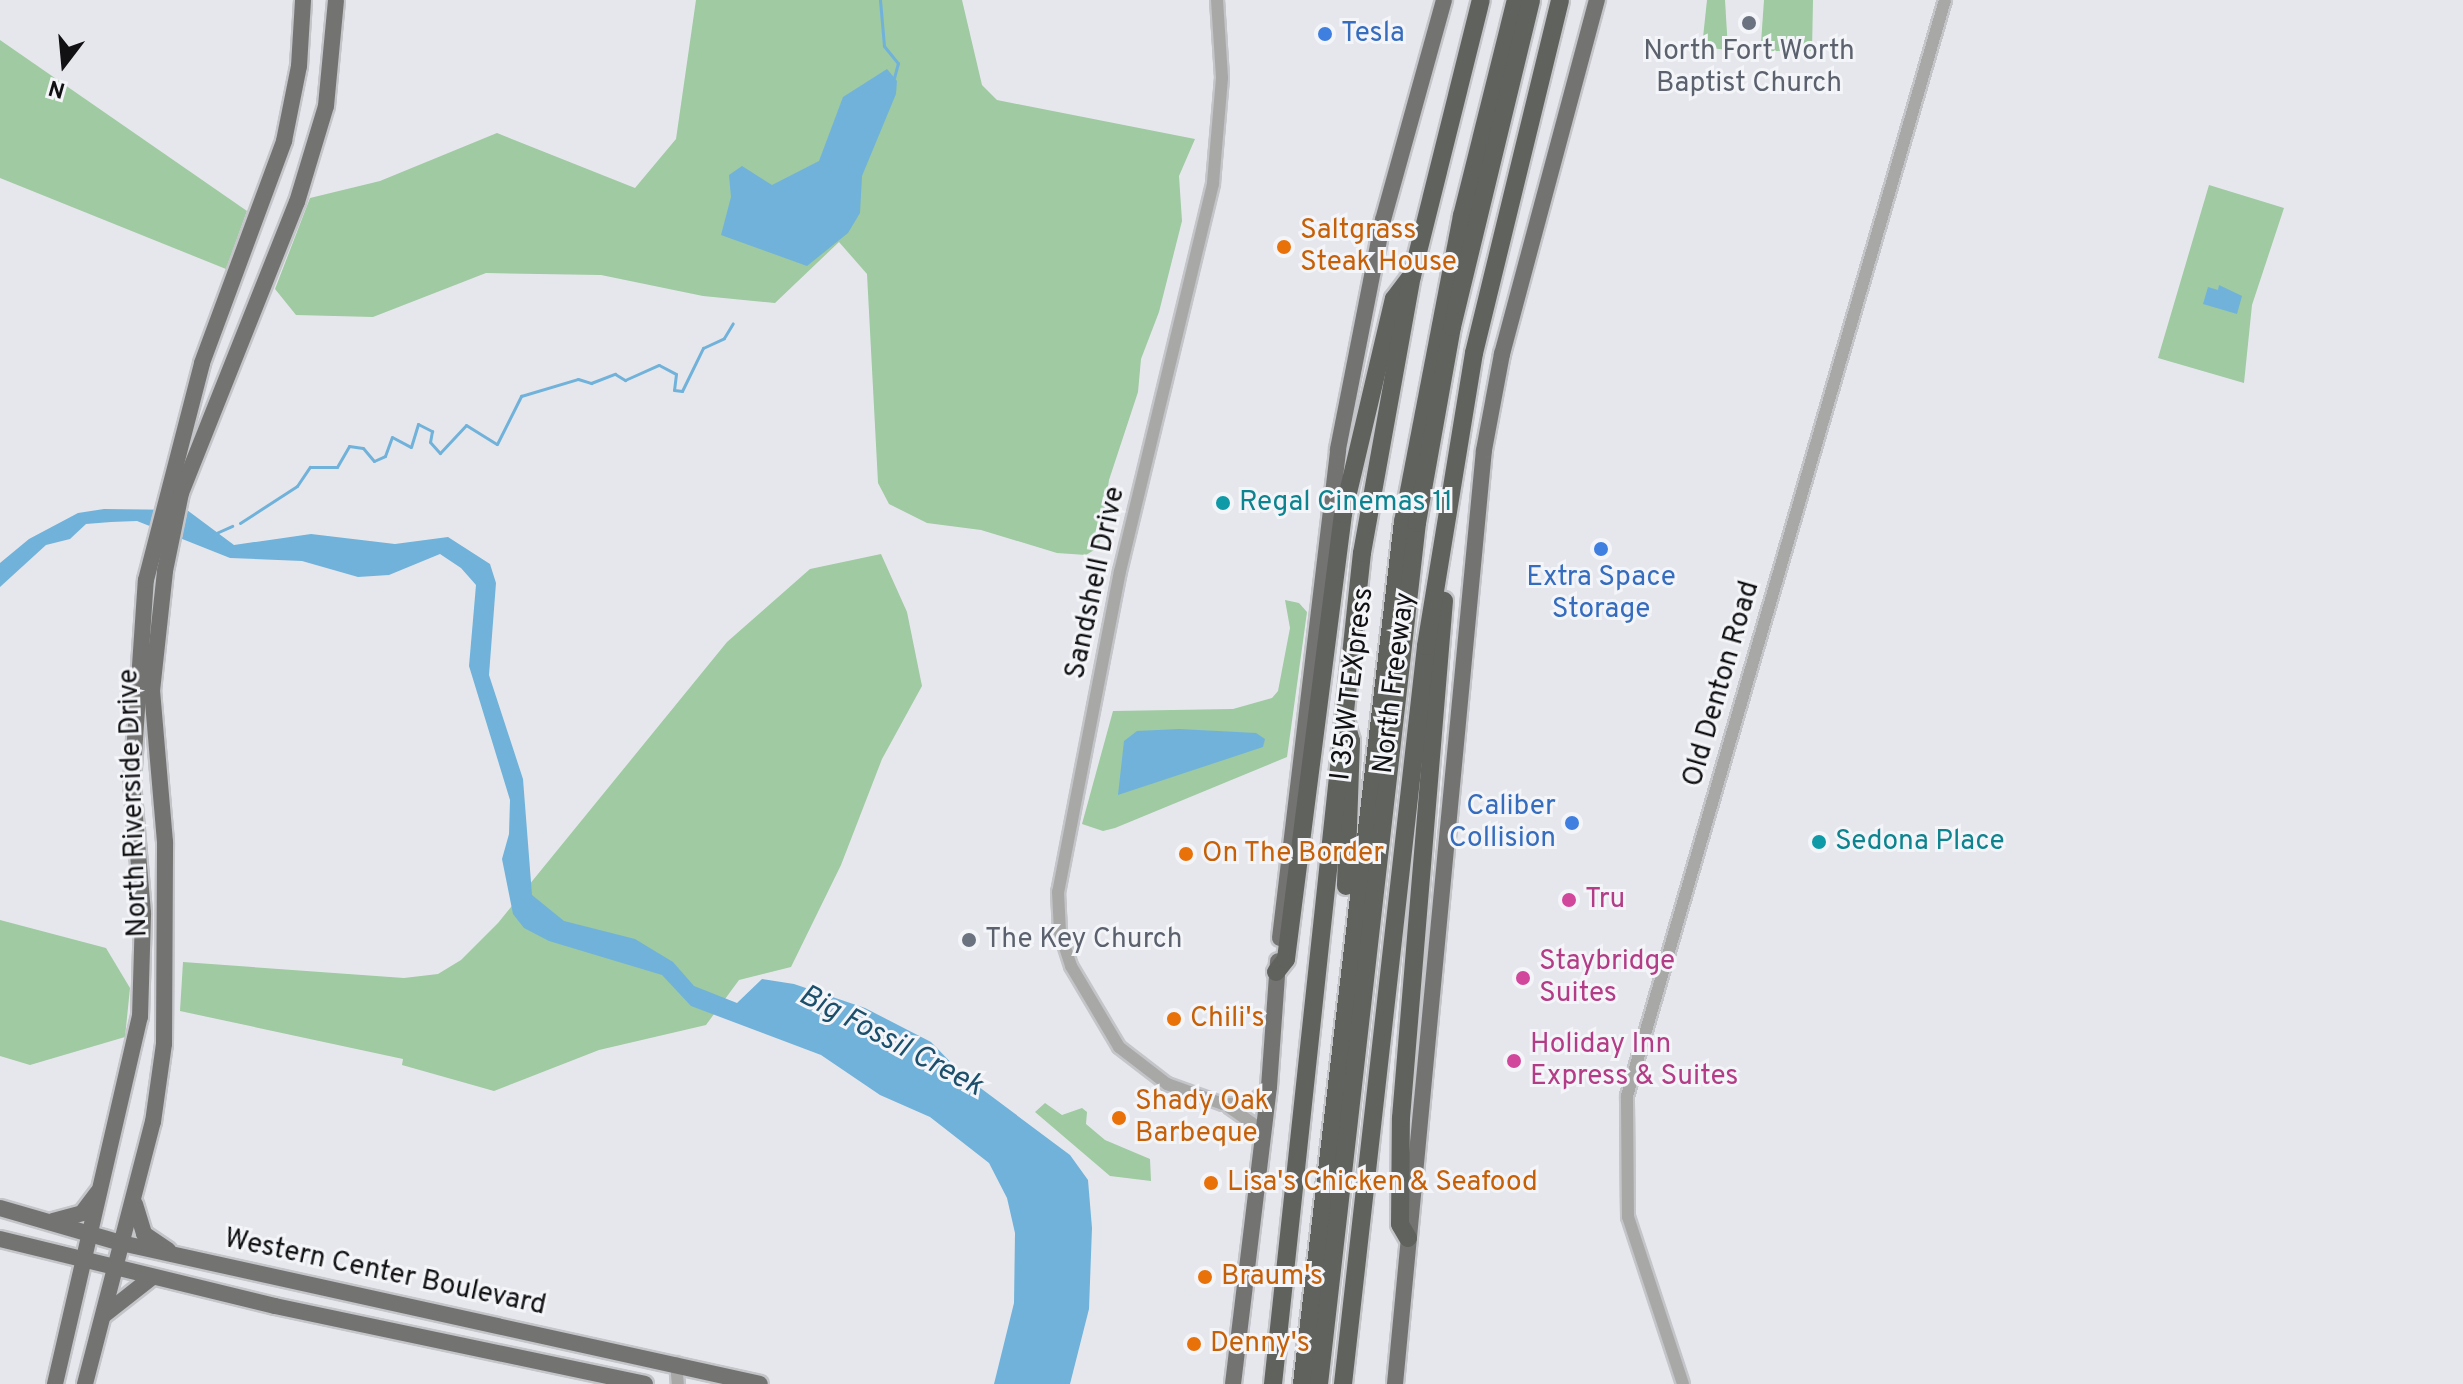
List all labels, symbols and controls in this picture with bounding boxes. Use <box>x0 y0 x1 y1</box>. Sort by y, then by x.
marker: North Fort Worth Baptist Church <box>1740 14 1758 32</box>
place label: Tesla <box>1341 17 1405 51</box>
north arrow <box>24 24 104 104</box>
marker: Tesla <box>1316 25 1334 43</box>
place label: North Fort Worth Baptist Church <box>1643 35 1855 101</box>
text: N <box>46 72 69 103</box>
place label: Saltgrass Steak House <box>1300 214 1457 280</box>
marker: Saltgrass Steak House <box>1275 238 1293 256</box>
street label: Sandshell Drive <box>1059 484 1133 682</box>
place label: Regal Cinemas 11 <box>1239 486 1453 520</box>
marker: Regal Cinemas 11 <box>1214 494 1232 512</box>
marker: Extra Space Storage <box>1592 540 1610 558</box>
place label: Extra Space Storage <box>1526 561 1676 627</box>
street label: Old Denton Road <box>1677 577 1767 791</box>
street label: I 35W TEXpress <box>1324 585 1382 783</box>
street label: North Freeway <box>1367 590 1423 776</box>
street label: North Riverside Drive <box>113 668 155 938</box>
place label: Caliber Collision <box>1449 790 1556 856</box>
marker: Caliber Collision <box>1563 814 1581 832</box>
place label: Sedona Place <box>1835 825 2005 859</box>
marker: Sedona Place <box>1810 833 1828 851</box>
place label: On The Border <box>1202 837 1385 871</box>
marker: On The Border <box>1177 845 1195 863</box>
place label: Tru <box>1585 883 1625 917</box>
marker: Tru <box>1560 891 1578 909</box>
place label: The Key Church <box>985 923 1183 957</box>
marker: The Key Church <box>960 931 978 949</box>
place label: Staybridge Suites <box>1539 945 1675 1011</box>
marker: Staybridge Suites <box>1514 969 1532 987</box>
water label: Big Fossil Creek <box>792 978 988 1106</box>
place label: Chili's <box>1190 1002 1265 1036</box>
marker: Chili's <box>1165 1010 1183 1028</box>
place label: Holiday Inn Express & Suites <box>1530 1028 1738 1094</box>
marker: Holiday Inn Express & Suites <box>1505 1052 1523 1070</box>
place label: Shady Oak Barbeque <box>1135 1085 1269 1151</box>
marker: Shady Oak Barbeque <box>1110 1109 1128 1127</box>
place label: Lisa's Chicken & Seafood <box>1227 1166 1538 1200</box>
marker: Lisa's Chicken & Seafood <box>1202 1174 1220 1192</box>
street label: Western Center Boulevard <box>221 1222 549 1324</box>
place label: Braum's <box>1221 1260 1323 1294</box>
marker: Braum's <box>1196 1268 1214 1286</box>
place label: Denny's <box>1210 1327 1310 1361</box>
marker: Denny's <box>1185 1335 1203 1353</box>

